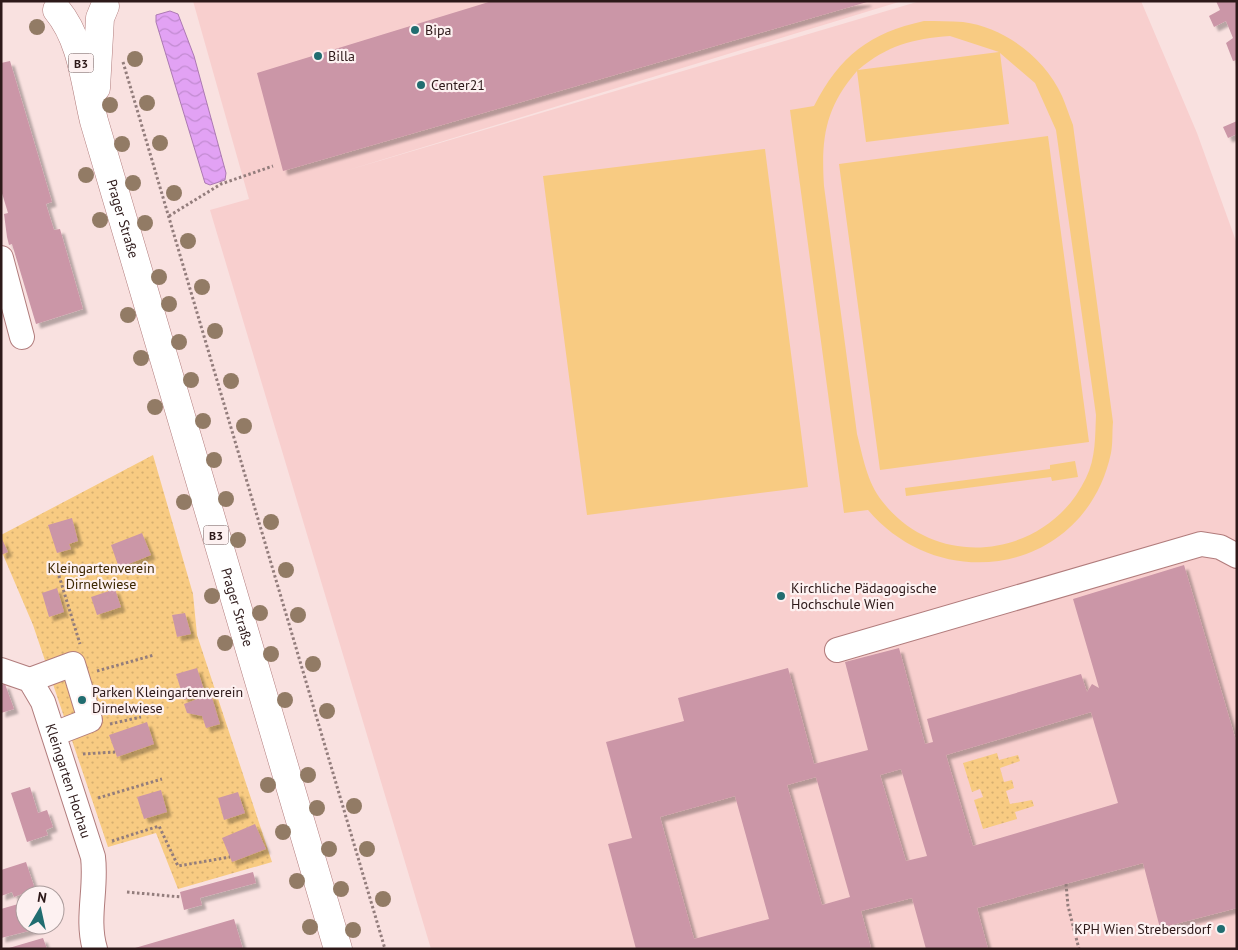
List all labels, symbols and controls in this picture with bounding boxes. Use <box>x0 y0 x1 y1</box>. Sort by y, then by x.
place label: Bipa <box>425 21 452 39</box>
marker: Bipa <box>409 24 421 36</box>
place label: Billa <box>328 47 355 65</box>
marker: Billa <box>312 50 324 62</box>
road number: B3 <box>68 54 94 72</box>
place label: Center21 <box>431 76 485 94</box>
marker: Center21 <box>415 79 427 91</box>
street label: Prager Straße <box>103 177 143 260</box>
road number: B3 <box>204 526 228 544</box>
park label: Kleingartenverein Dirnelwiese <box>47 559 155 593</box>
street label: Prager Straße <box>217 565 257 649</box>
place label: Kirchliche Pädagogische Hochschule Wien <box>791 579 937 613</box>
marker: Kirchliche Pädagogische Hochschule Wien <box>775 590 787 602</box>
place label: Parken Kleingartenverein Dirnelwiese <box>92 683 243 717</box>
marker: Parken Kleingartenverein Dirnelwiese <box>76 694 88 706</box>
street label: Kleingarten Hochau <box>42 721 95 840</box>
north arrow <box>15 885 65 935</box>
text: N <box>36 888 48 907</box>
place label: KPH Wien Strebersdorf <box>1074 920 1212 938</box>
marker: KPH Wien Strebersdorf <box>1215 923 1227 935</box>

